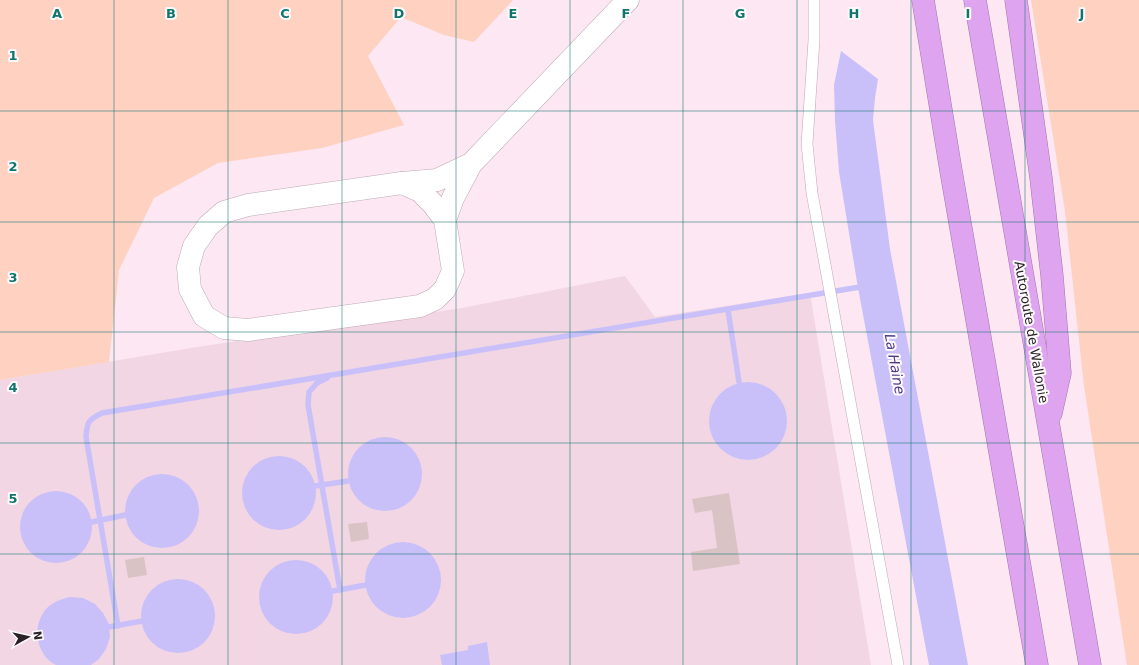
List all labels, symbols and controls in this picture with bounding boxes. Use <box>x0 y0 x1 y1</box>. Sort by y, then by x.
text: A <box>52 6 62 21</box>
text: B <box>166 6 176 21</box>
text: C <box>280 6 290 21</box>
text: D <box>394 6 405 21</box>
text: E <box>509 6 517 21</box>
text: F <box>622 6 630 21</box>
text: G <box>735 6 745 21</box>
text: H <box>849 6 859 21</box>
text: I <box>966 6 970 21</box>
text: J <box>1079 6 1084 21</box>
text: 1 <box>8 48 18 63</box>
text: 2 <box>8 159 18 174</box>
street label: Autoroute de Wallonie <box>1012 260 1051 404</box>
text: 3 <box>8 270 18 285</box>
water label: La Haine <box>882 332 908 396</box>
text: 4 <box>8 380 18 395</box>
text: 5 <box>8 491 18 506</box>
north arrow <box>8 617 48 657</box>
text: N <box>30 630 44 641</box>

